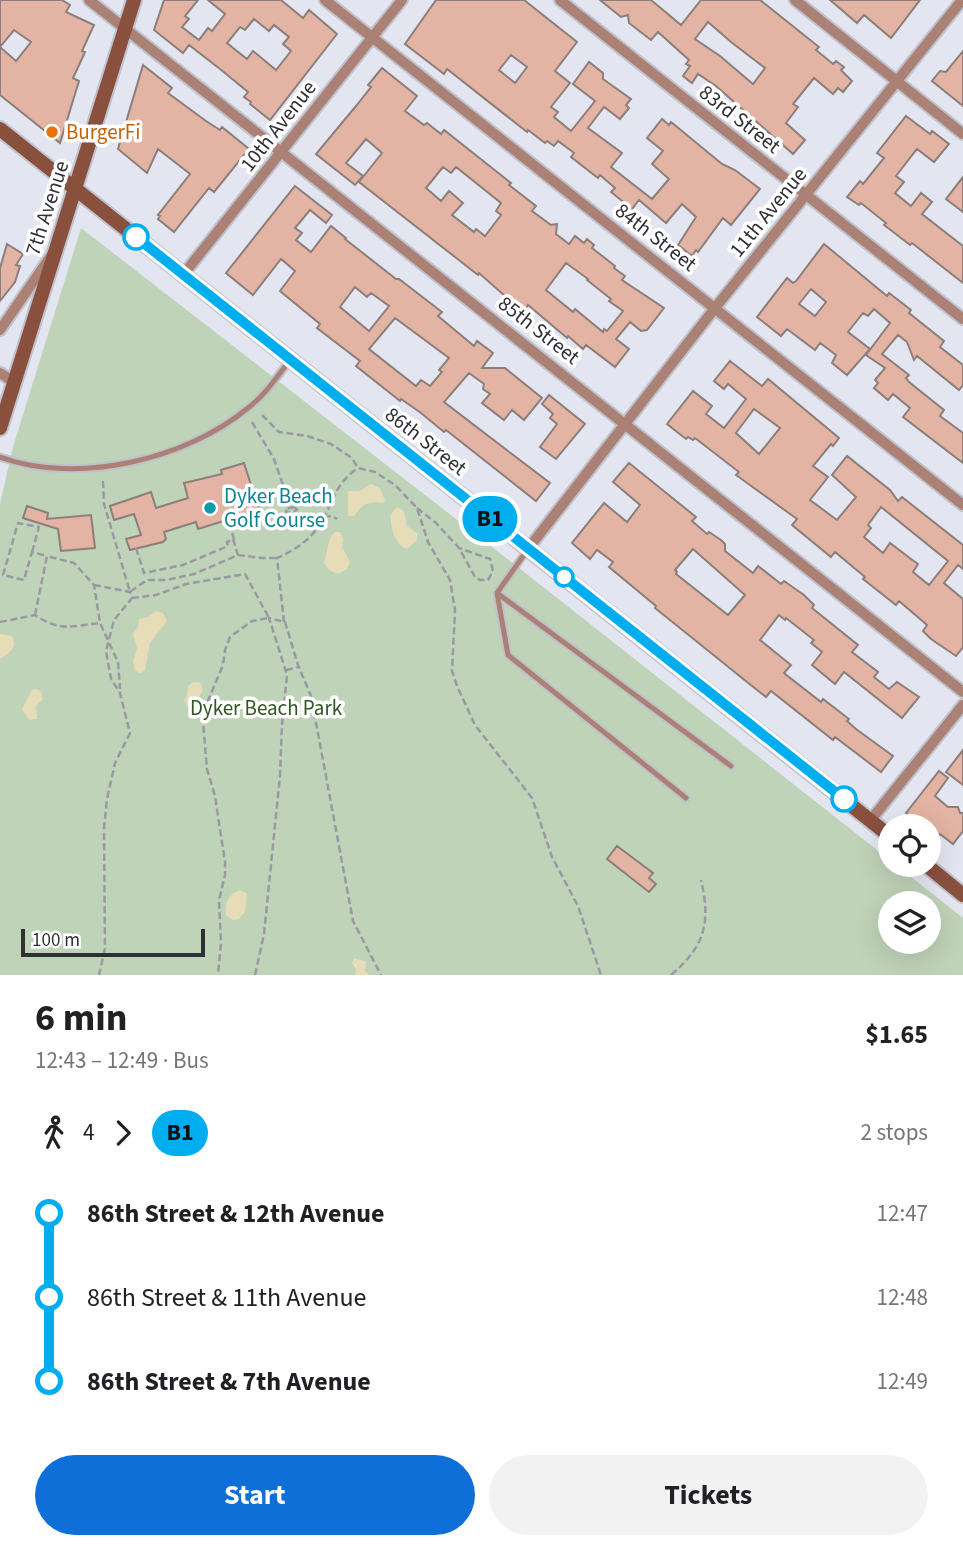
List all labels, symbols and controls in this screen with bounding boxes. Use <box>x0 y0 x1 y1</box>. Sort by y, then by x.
street label: 10th Avenue <box>233 74 323 178</box>
street label: 83rd Street <box>693 77 787 161</box>
place label: BurgerFi <box>66 117 140 147</box>
marker: BurgerFi <box>44 124 60 140</box>
street label: 7th Avenue <box>18 157 76 259</box>
street label: 11th Avenue <box>722 160 814 264</box>
street label: 84th Street <box>609 196 703 278</box>
unlabelled marker <box>123 224 149 250</box>
street label: 85th Street <box>492 289 586 371</box>
street label: 86th Street <box>379 400 473 482</box>
place label: Dyker Beach Golf Course <box>224 481 333 535</box>
line badge: B1 <box>458 496 522 542</box>
marker: Dyker Beach Golf Course <box>202 500 218 516</box>
text: B1 <box>476 501 504 536</box>
unlabelled marker <box>554 567 574 587</box>
park label: Dyker Beach Park <box>190 693 343 723</box>
unlabelled marker <box>831 786 857 812</box>
map controls <box>878 814 941 954</box>
button: locate <box>878 814 941 877</box>
button: layers <box>878 891 941 954</box>
scale bar <box>21 926 205 958</box>
text: 100 m <box>32 927 80 954</box>
text: 6 min <box>35 991 127 1045</box>
text: $1.65 <box>865 1016 928 1053</box>
text: 12:43 – 12:49 · Bus <box>35 1044 209 1077</box>
icon: walk <box>35 1114 73 1152</box>
icon: forward <box>104 1114 142 1152</box>
text: B1 <box>166 1115 194 1150</box>
text: 4 <box>83 1116 94 1149</box>
text: 2 stops <box>861 1116 928 1149</box>
text: 86th Street & 12th Avenue <box>87 1195 385 1232</box>
text: 12:47 <box>877 1197 928 1230</box>
text: 86th Street & 11th Avenue <box>87 1279 366 1316</box>
text: 12:48 <box>877 1281 928 1314</box>
text: 86th Street & 7th Avenue <box>87 1363 371 1400</box>
text: 12:49 <box>877 1365 928 1398</box>
button: Start <box>35 1455 475 1535</box>
button: Tickets <box>489 1455 928 1535</box>

